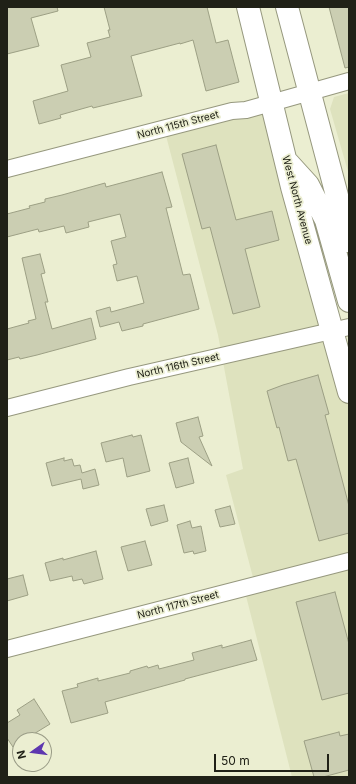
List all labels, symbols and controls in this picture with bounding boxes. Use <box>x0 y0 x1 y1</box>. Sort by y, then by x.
street label: North 115th Street <box>136 108 220 142</box>
street label: West North Avenue <box>279 154 315 246</box>
street label: North 116th Street <box>136 351 220 381</box>
street label: North 117th Street <box>136 588 220 622</box>
north arrow <box>12 732 52 772</box>
scale bar <box>216 746 331 772</box>
text: N <box>14 749 29 760</box>
text: 50 m <box>221 753 250 768</box>

